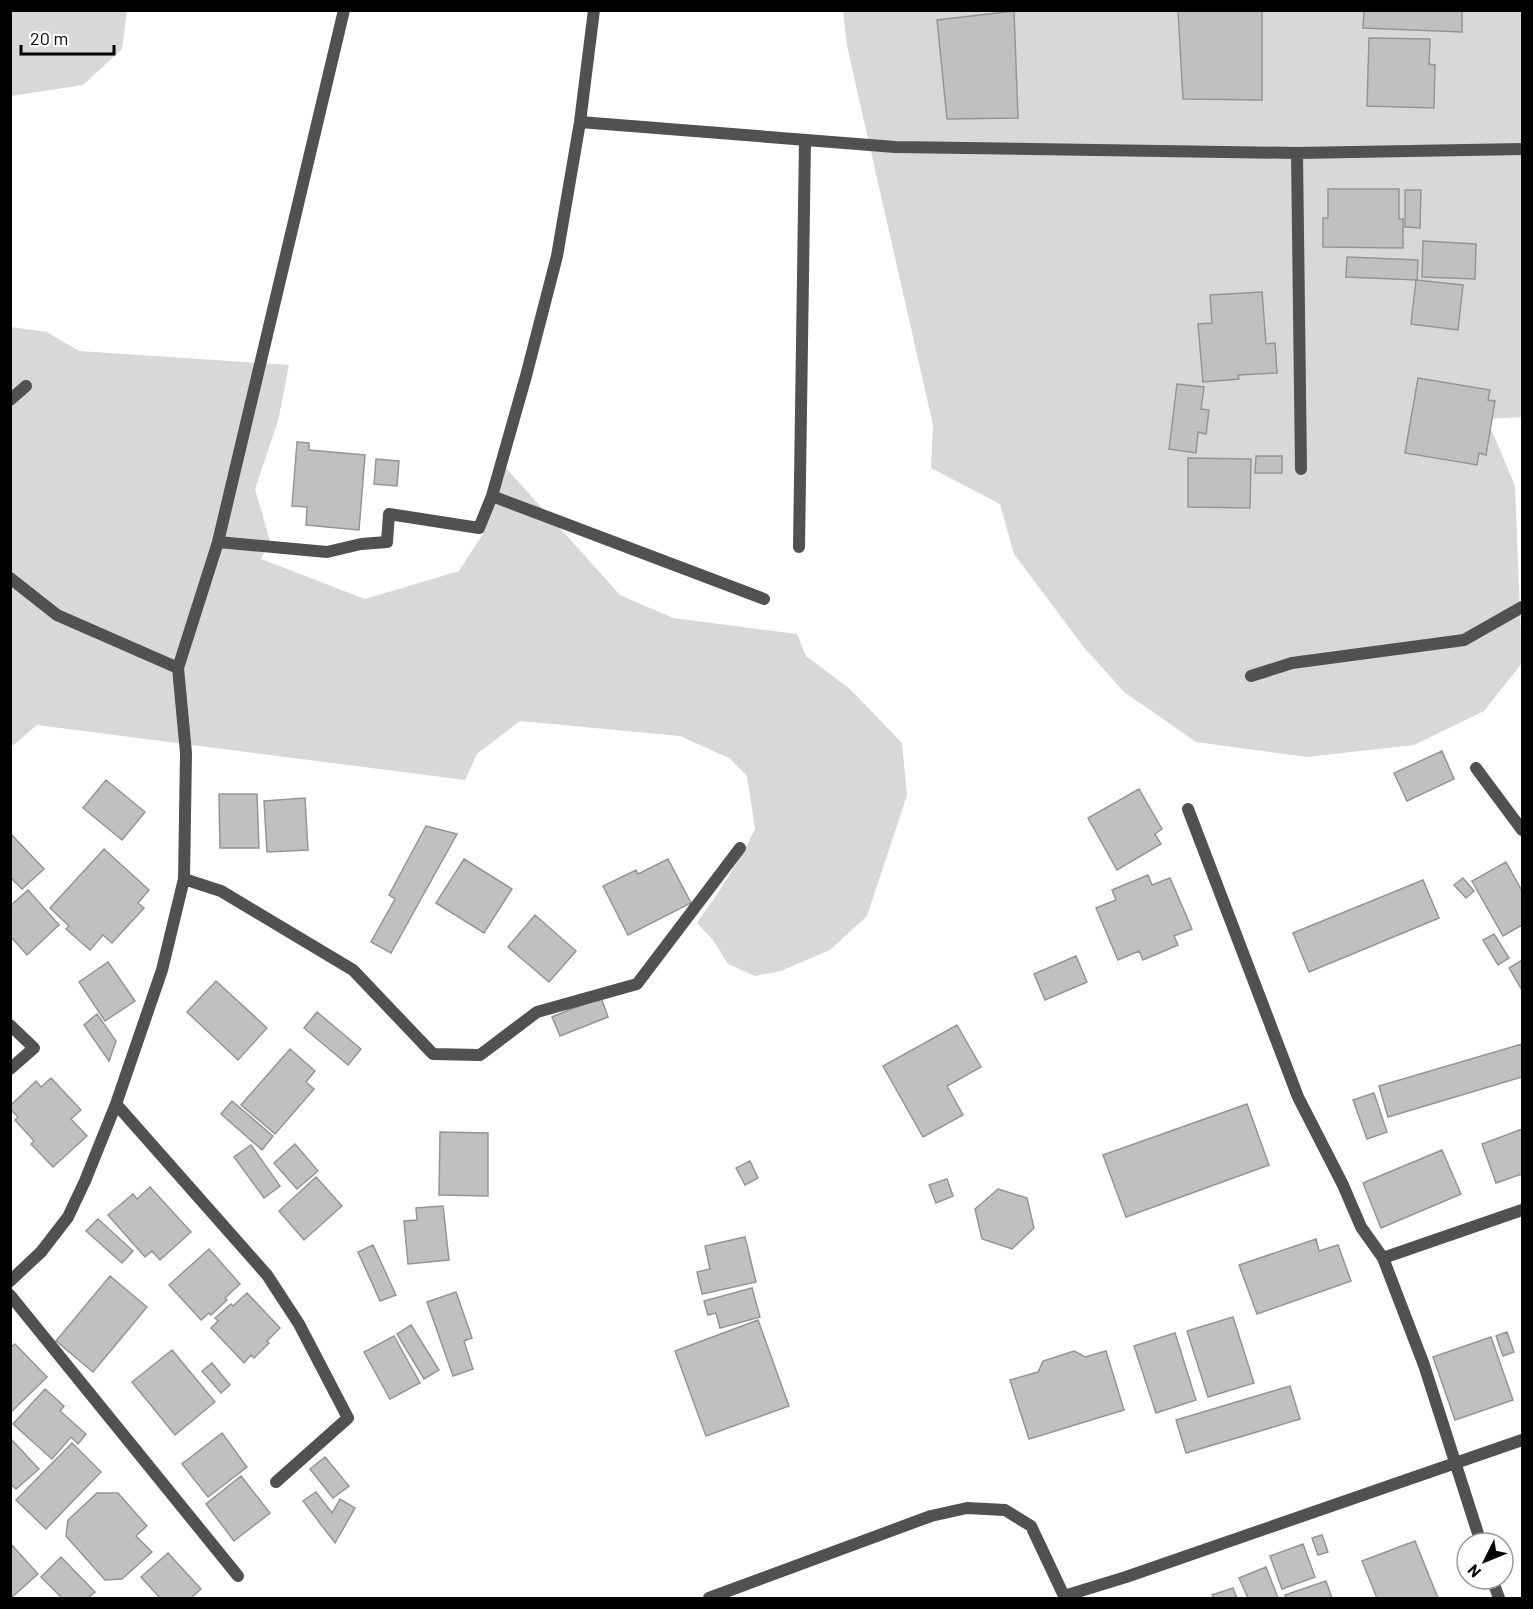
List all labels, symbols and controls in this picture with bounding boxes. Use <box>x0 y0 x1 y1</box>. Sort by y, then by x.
scale bar <box>21 18 114 56</box>
text: 20 m <box>30 27 68 49</box>
north arrow <box>1455 1531 1515 1591</box>
text: N <box>1463 1561 1484 1582</box>

